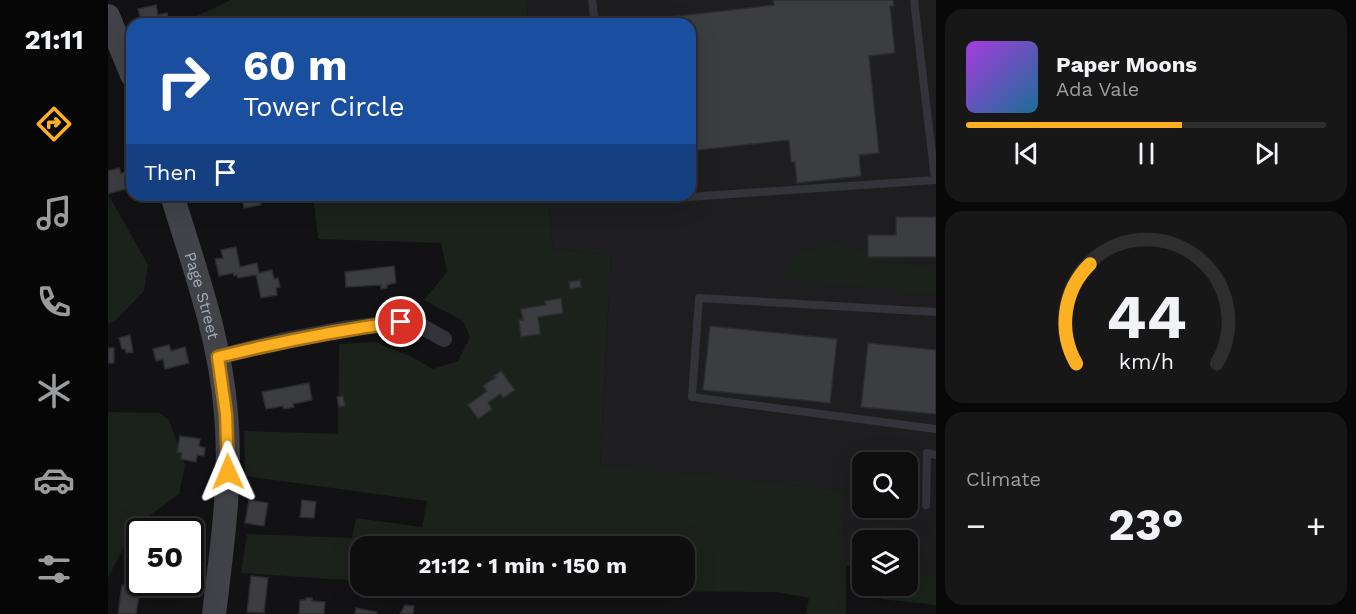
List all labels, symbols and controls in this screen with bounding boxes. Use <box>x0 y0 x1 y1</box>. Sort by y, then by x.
text: 21:11 <box>24 24 84 56</box>
text: 60 m <box>243 41 347 90</box>
icon: right <box>144 42 222 120</box>
text: Paper Moons <box>1056 52 1197 77</box>
text: Ada Vale <box>1056 77 1139 101</box>
text: Tower Circle <box>243 91 405 123</box>
icon: directions <box>33 103 75 145</box>
icon: previous <box>1010 137 1043 170</box>
icon: pause <box>1130 137 1163 170</box>
icon: next <box>1250 137 1283 170</box>
icon: arrive <box>209 156 242 189</box>
text: Then <box>144 160 197 185</box>
icon: music <box>33 192 75 234</box>
street label: Page Street <box>180 249 223 342</box>
text: 44 <box>1106 280 1186 353</box>
icon: phone <box>33 281 75 323</box>
pin <box>375 296 426 347</box>
icon: arrive <box>384 305 417 338</box>
text: km/h <box>1118 349 1174 374</box>
icon: climate <box>33 370 75 412</box>
position arrow <box>196 440 260 504</box>
map controls <box>852 452 918 596</box>
button: search <box>852 452 918 518</box>
icon: car <box>33 459 75 501</box>
text: Climate <box>966 467 1041 491</box>
text: 23° <box>1108 498 1184 551</box>
text: − <box>966 506 986 545</box>
text: + <box>1306 506 1326 545</box>
speed limit sign: 50 <box>126 518 204 596</box>
button: layers <box>852 530 918 596</box>
icon: filters <box>33 548 75 590</box>
text: 21:12 · 1 min · 150 m <box>418 553 627 578</box>

